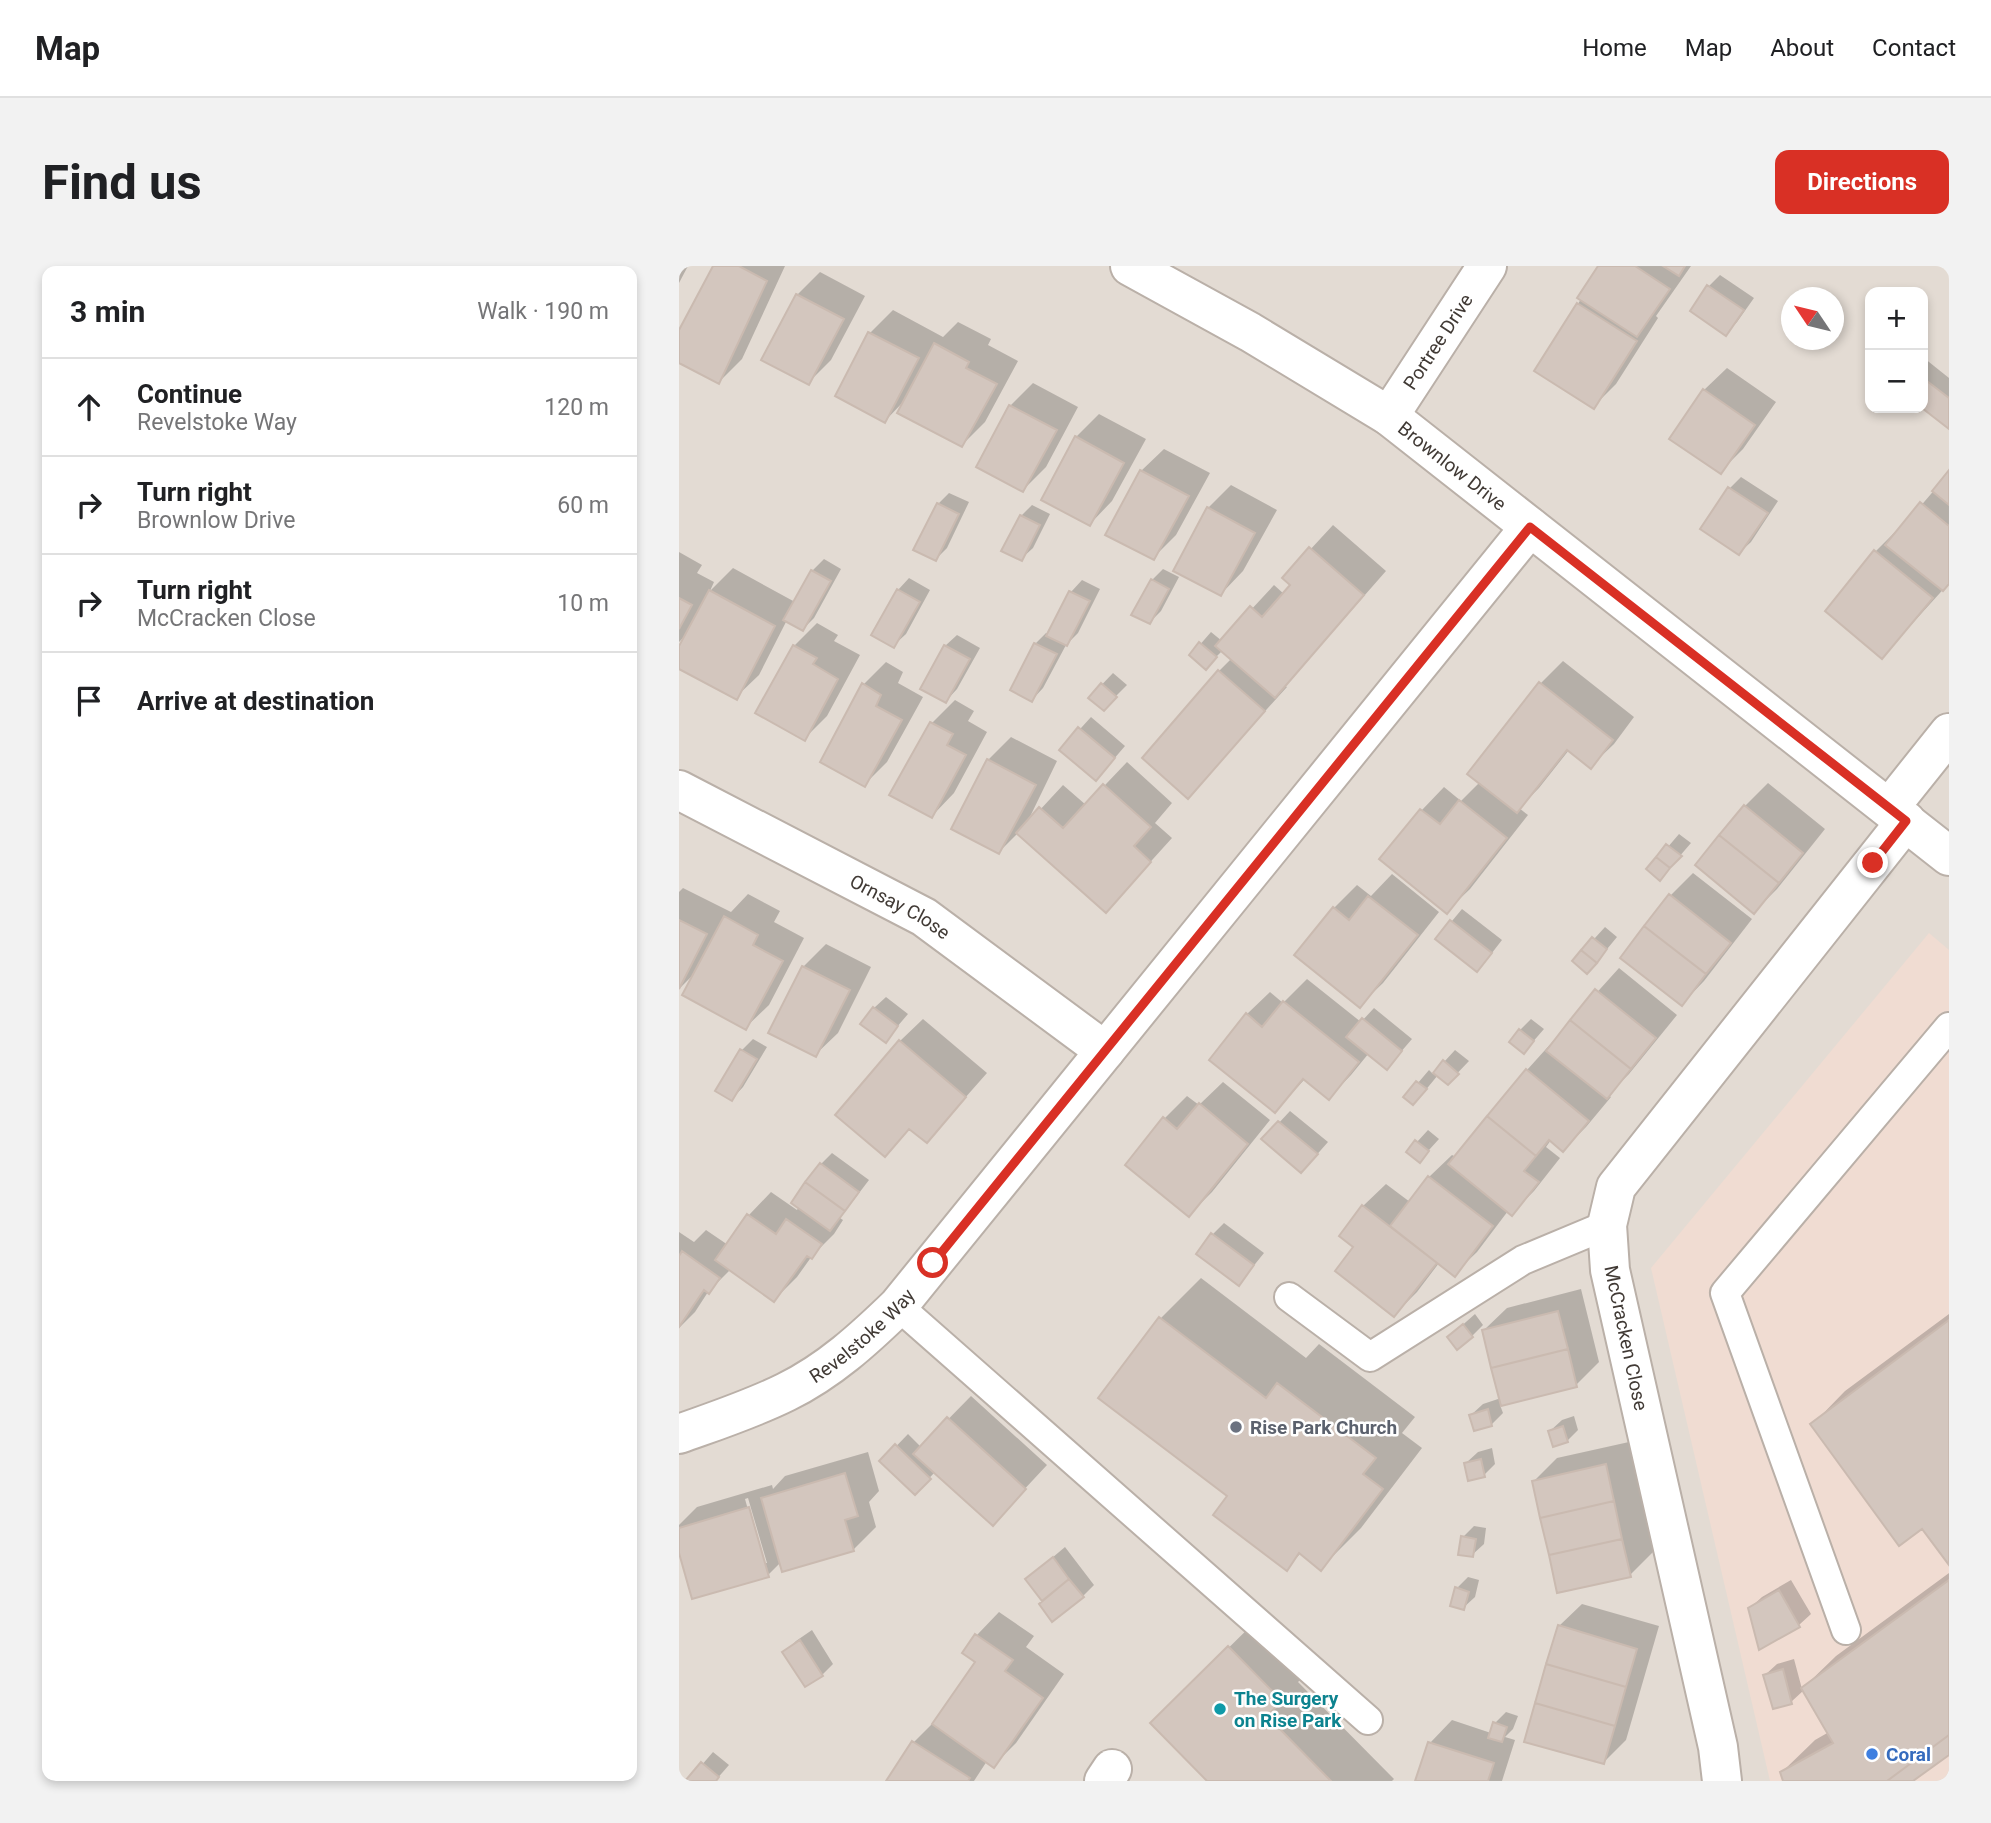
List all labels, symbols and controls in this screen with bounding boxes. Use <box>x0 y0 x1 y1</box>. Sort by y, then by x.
text: Map <box>35 29 100 68</box>
text: Home <box>1582 34 1647 62</box>
text: Map <box>1685 34 1732 62</box>
text: About <box>1770 34 1834 62</box>
text: Contact <box>1872 34 1956 62</box>
button: Directions <box>1775 150 1949 214</box>
text: Find us <box>42 154 202 211</box>
north arrow <box>1781 287 1844 350</box>
map controls <box>1865 287 1928 413</box>
button: + <box>1865 287 1928 350</box>
street label: Portree Drive <box>1398 289 1477 394</box>
text: 3 min <box>70 294 145 329</box>
text: Walk · 190 m <box>477 298 609 325</box>
button: − <box>1865 350 1928 413</box>
text: Continue <box>137 379 242 409</box>
icon: ahead <box>70 388 108 426</box>
text: 120 m <box>544 394 609 421</box>
text: Revelstoke Way <box>137 409 297 436</box>
street label: Brownlow Drive <box>1394 416 1511 515</box>
text: Turn right <box>137 477 252 507</box>
icon: right <box>70 486 108 524</box>
text: 60 m <box>557 492 609 519</box>
text: Brownlow Drive <box>137 507 295 534</box>
text: Turn right <box>137 575 252 605</box>
icon: right <box>70 584 108 622</box>
text: 10 m <box>557 590 609 617</box>
text: McCracken Close <box>137 605 316 632</box>
icon: arrive <box>70 682 108 720</box>
text: Arrive at destination <box>137 686 374 716</box>
route end <box>1857 847 1888 878</box>
street label: Ornsay Close <box>846 869 955 944</box>
route start <box>917 1247 948 1278</box>
street label: McCracken Close <box>1599 1263 1653 1413</box>
street label: Revelstoke Way <box>805 1284 919 1388</box>
place label: Rise Park Church <box>1250 1416 1397 1439</box>
marker: Rise Park Church <box>1228 1419 1244 1435</box>
place label: The Surgery on Rise Park <box>1234 1687 1342 1732</box>
marker: The Surgery on Rise Park <box>1212 1701 1228 1717</box>
place label: Coral <box>1886 1743 1931 1766</box>
marker: Coral <box>1864 1746 1880 1762</box>

